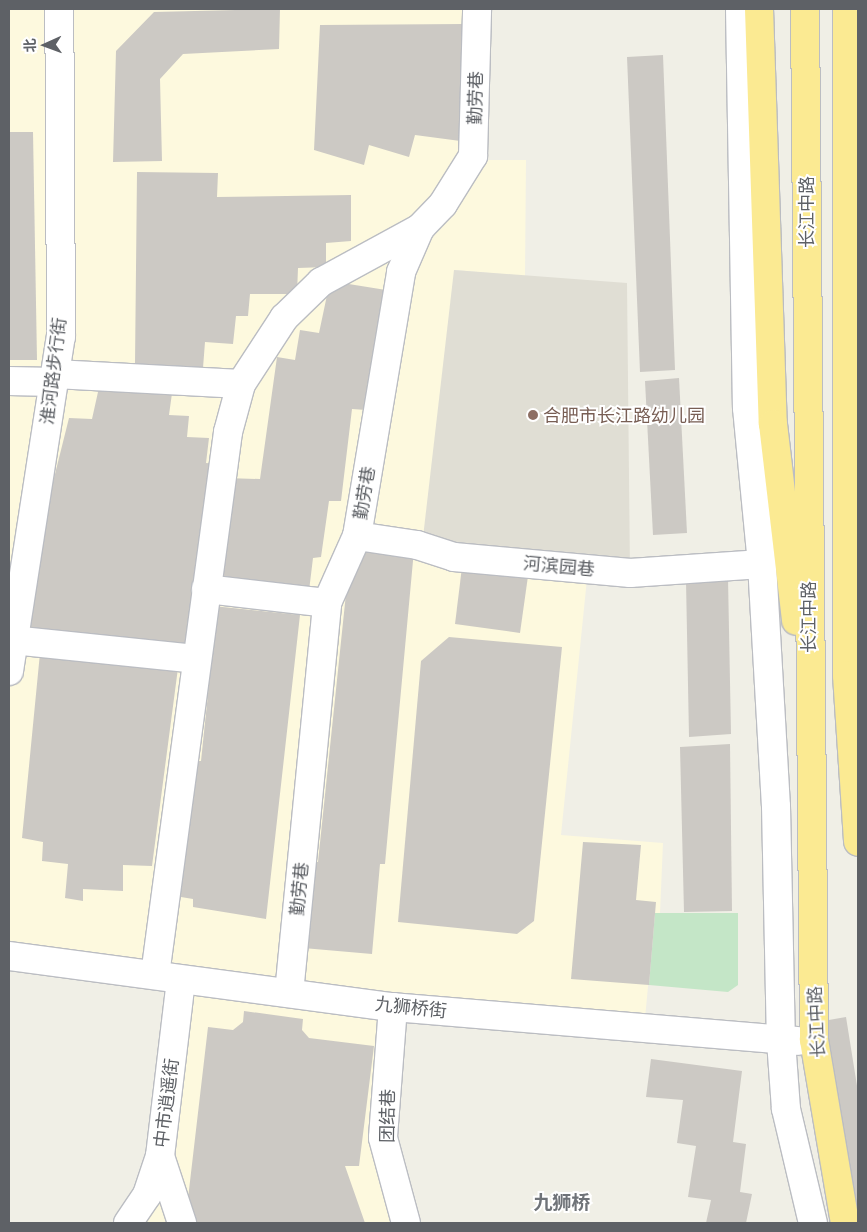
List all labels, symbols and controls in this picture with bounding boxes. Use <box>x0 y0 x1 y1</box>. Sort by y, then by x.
north arrow <box>20 20 70 70</box>
text: 北 <box>21 38 38 53</box>
street label: 勤劳巷 <box>464 71 486 125</box>
street label: 长江中路 <box>795 176 817 248</box>
street label: 淮河路步行街 <box>36 316 70 426</box>
place label: 合肥市长江路幼儿园 <box>543 404 705 426</box>
marker: 合肥市长江路幼儿园 <box>527 409 539 421</box>
street label: 勤劳巷 <box>349 465 379 521</box>
street label: 河滨园巷 <box>522 552 596 580</box>
street label: 长江中路 <box>797 581 819 653</box>
street label: 勤劳巷 <box>286 861 312 917</box>
street label: 长江中路 <box>803 985 829 1059</box>
street label: 九狮桥街 <box>374 992 448 1022</box>
street label: 中市逍遥街 <box>150 1057 182 1149</box>
street label: 团结巷 <box>376 1089 398 1143</box>
district label: 九狮桥 <box>534 1191 590 1213</box>

